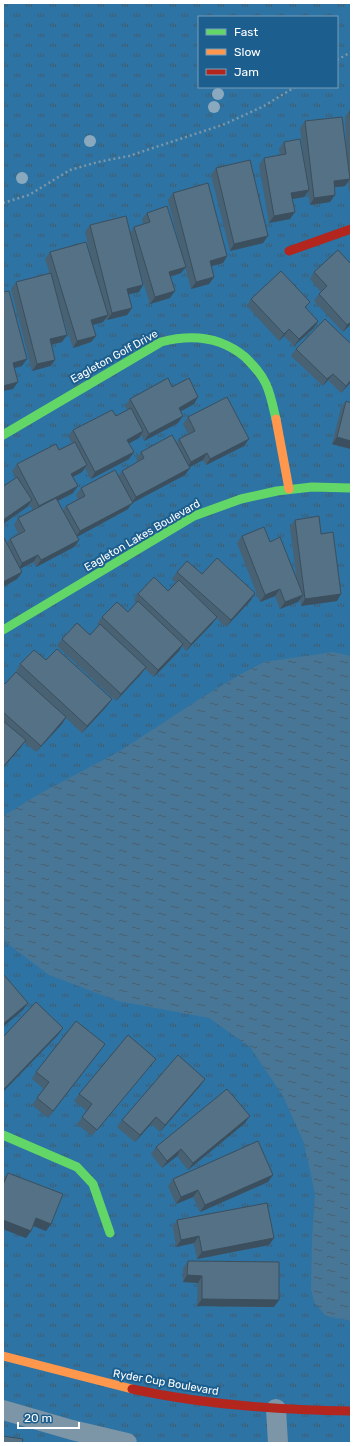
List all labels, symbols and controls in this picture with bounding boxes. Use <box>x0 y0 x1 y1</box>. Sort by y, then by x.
legend <box>198 16 338 88</box>
text: Fast <box>234 25 258 39</box>
text: Slow <box>234 45 261 59</box>
text: Jam <box>234 65 259 79</box>
street label: Eagleton Golf Drive <box>68 327 160 386</box>
street label: Eagleton Lakes Boulevard <box>82 497 203 574</box>
street label: Ryder Cup Boulevard <box>112 1367 220 1398</box>
scale bar <box>18 1404 79 1430</box>
text: 20 m <box>24 1411 52 1425</box>

